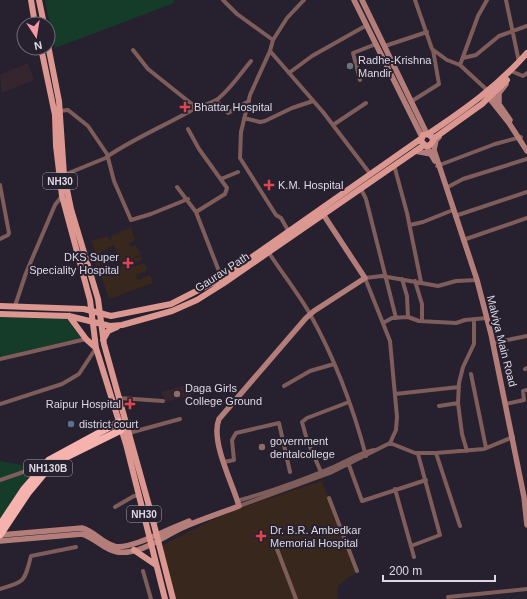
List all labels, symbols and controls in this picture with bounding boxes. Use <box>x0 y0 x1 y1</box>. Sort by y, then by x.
north arrow <box>16 16 56 56</box>
text: N <box>33 39 43 52</box>
place label: Radhe-Krishna Mandir <box>358 54 432 79</box>
marker: Radhe-Krishna Mandir <box>345 61 355 71</box>
marker: Bhattar Hospital <box>179 101 191 113</box>
place label: Bhattar Hospital <box>194 101 272 113</box>
road number: NH30 <box>43 173 77 189</box>
marker: K.M. Hospital <box>263 179 275 191</box>
place label: K.M. Hospital <box>278 179 343 191</box>
street label: Gaurav Path <box>193 250 251 294</box>
place label: DKS Super Speciality Hospital <box>29 251 119 276</box>
marker: DKS Super Speciality Hospital <box>122 257 134 269</box>
street label: Malviya Main Road <box>485 294 519 388</box>
place label: Daga Girls College Ground <box>185 382 262 407</box>
marker: Daga Girls College Ground <box>172 389 182 399</box>
place label: Raipur Hospital <box>46 398 121 410</box>
marker: Raipur Hospital <box>124 398 136 410</box>
place label: district court <box>79 418 138 430</box>
marker: district court <box>66 419 76 429</box>
place label: government dentalcollege <box>270 435 335 460</box>
marker: government dentalcollege <box>257 442 267 452</box>
road number: NH130B <box>24 460 72 476</box>
road number: NH30 <box>127 506 161 522</box>
place label: Dr. B.R. Ambedkar Memorial Hospital <box>270 524 361 549</box>
marker: Dr. B.R. Ambedkar Memorial Hospital <box>255 530 267 542</box>
scale bar <box>383 557 495 583</box>
text: 200 m <box>389 564 422 578</box>

